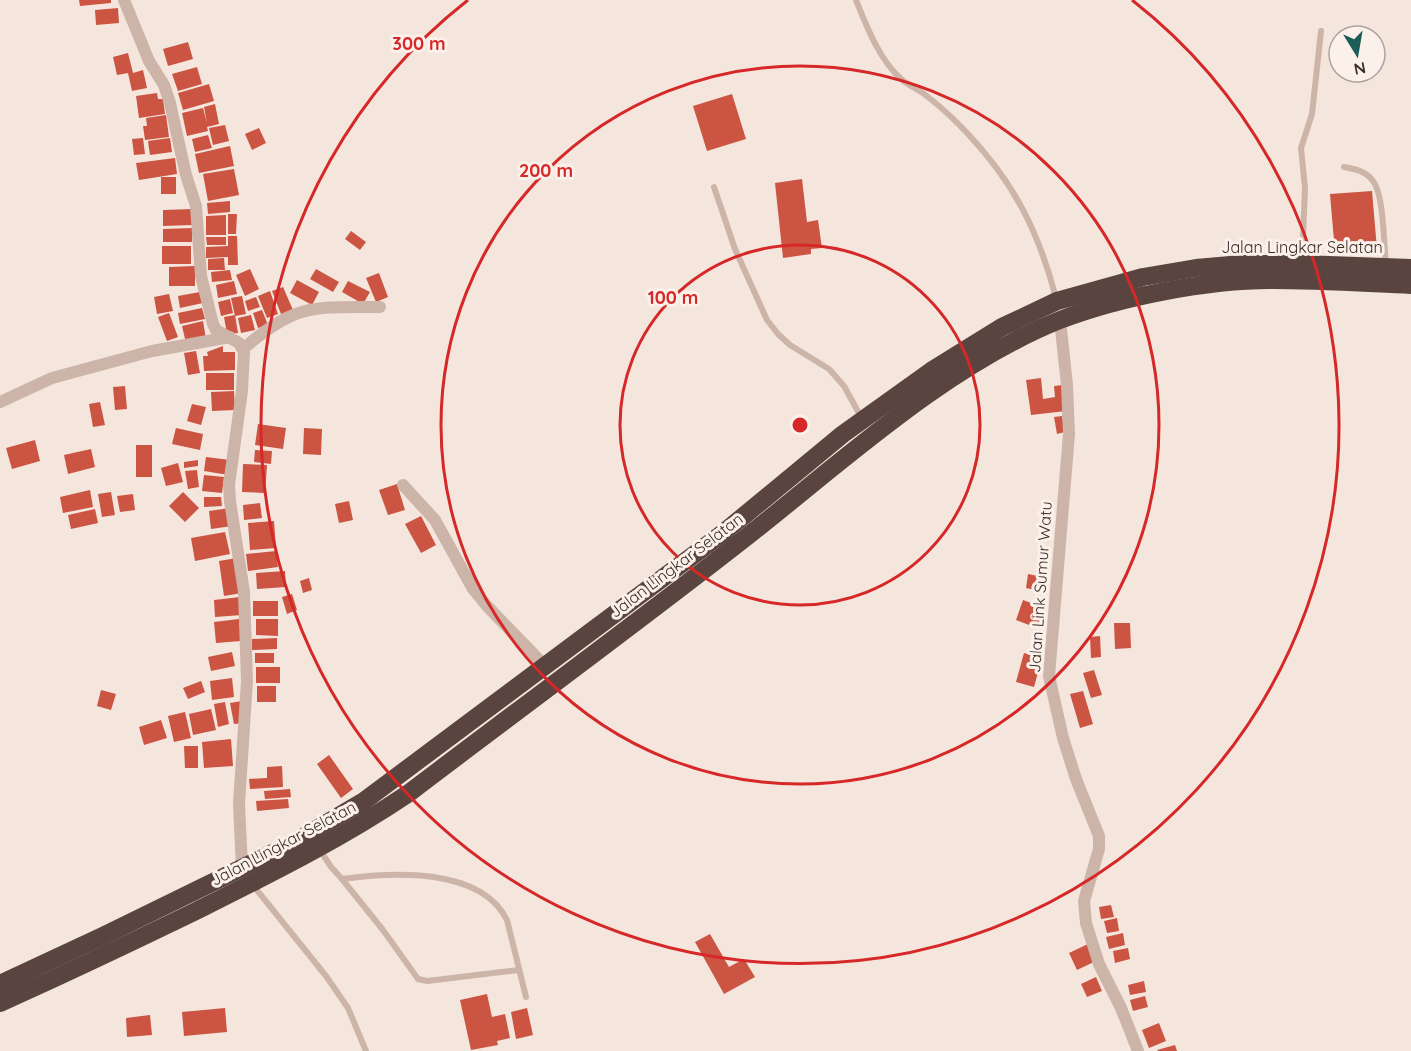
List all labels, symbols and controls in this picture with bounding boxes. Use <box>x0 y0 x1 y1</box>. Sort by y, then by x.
north arrow <box>1327 24 1387 84</box>
text: 300 m <box>392 32 446 55</box>
text: N <box>1352 58 1368 80</box>
text: 200 m <box>519 159 573 182</box>
street label: Jalan Lingkar Selatan <box>1221 237 1383 257</box>
text: 100 m <box>648 286 698 309</box>
centre of rings <box>790 415 810 435</box>
street label: Jalan Link Sumur Watu <box>1024 501 1056 673</box>
street label: Jalan Lingkar Selatan <box>605 508 747 622</box>
street label: Jalan Lingkar Selatan <box>207 796 359 890</box>

